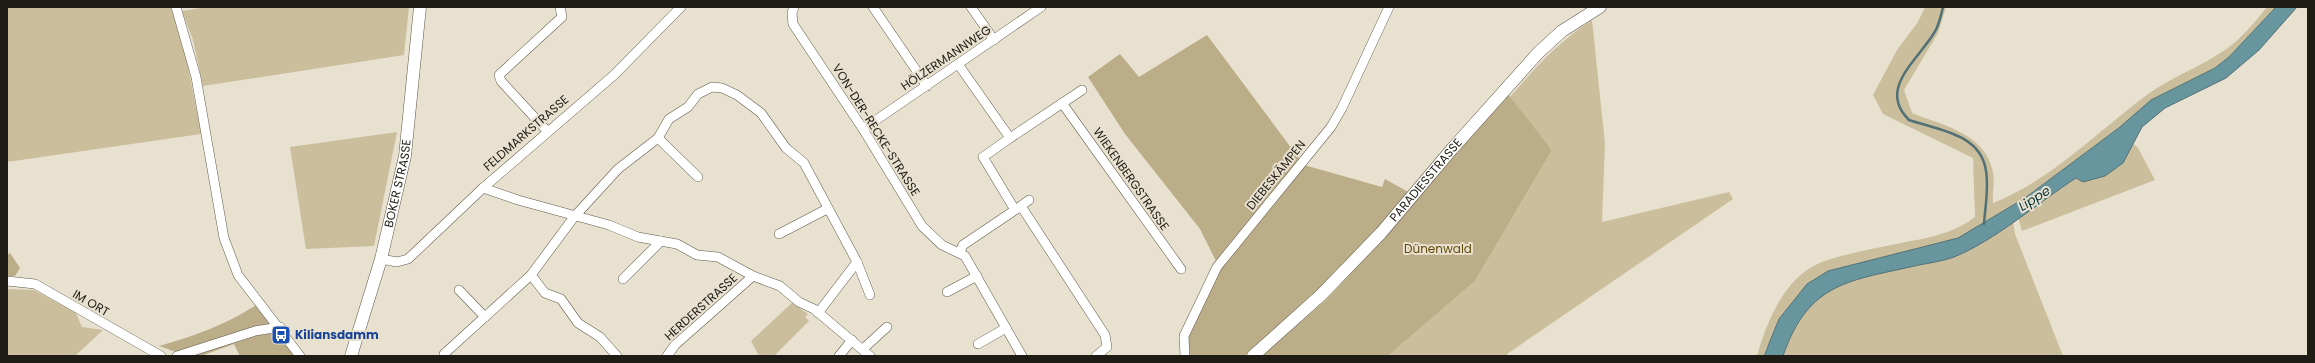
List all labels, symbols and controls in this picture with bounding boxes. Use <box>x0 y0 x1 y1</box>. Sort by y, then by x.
street label: HÖLZERMANNWEG <box>897 21 994 94</box>
street label: VON-DER-RECKE-STRASSE <box>829 60 924 199</box>
street label: FELDMARKSTRASSE <box>479 91 572 174</box>
street label: WIEKENBERGSTRASSE <box>1089 124 1173 234</box>
street label: PARADIESSTRASSE <box>1385 134 1466 225</box>
street label: DIEBESKÄMPEN <box>1242 136 1309 213</box>
street label: BOKER STRASSE <box>380 139 415 229</box>
water label: Lippe <box>2015 181 2054 216</box>
park label: Dünenwald <box>1404 240 1472 257</box>
street label: HERDERSTRASSE <box>660 269 741 344</box>
street label: IM ORT <box>70 285 113 320</box>
bus stop icon: Kiliansdamm <box>270 324 292 346</box>
place label: Kiliansdamm <box>295 326 379 343</box>

